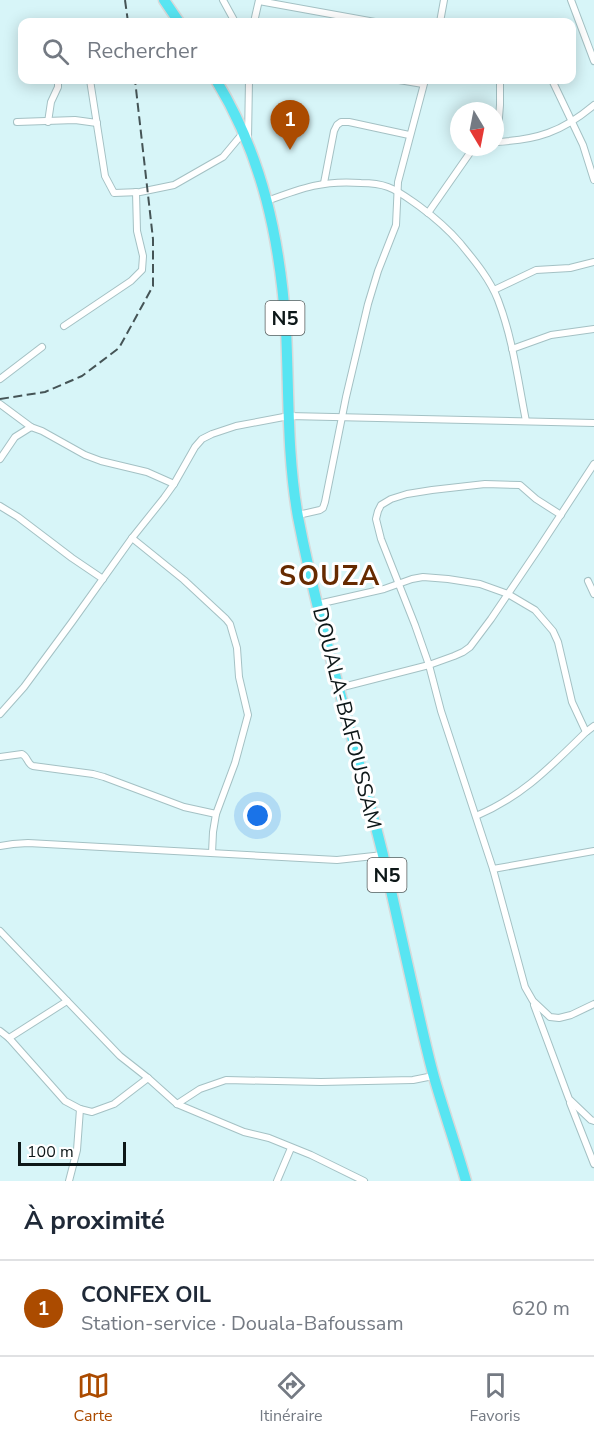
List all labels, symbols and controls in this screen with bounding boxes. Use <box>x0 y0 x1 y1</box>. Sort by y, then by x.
search box <box>18 18 576 84</box>
icon: search <box>39 35 72 68</box>
text: Rechercher <box>87 36 198 66</box>
pin: 1 <box>270 100 310 150</box>
north arrow <box>450 102 504 156</box>
road number: N5 <box>266 301 304 335</box>
district label: SOUZA <box>279 558 381 595</box>
street label: DOUALA-BAFOUSSAM <box>306 604 388 832</box>
your location <box>243 801 272 830</box>
road number: N5 <box>368 858 406 892</box>
scale bar <box>18 1139 126 1166</box>
text: 100 m <box>27 1141 74 1163</box>
text: À proximité <box>24 1203 165 1238</box>
text: CONFEX OIL <box>81 1280 211 1310</box>
text: 1 <box>38 1295 50 1322</box>
text: 620 m <box>512 1295 570 1322</box>
text: Station-service · Douala-Bafoussam <box>81 1310 404 1337</box>
tab: Carte <box>73 1369 113 1427</box>
tab: Itinéraire <box>260 1369 323 1427</box>
tab: Favoris <box>470 1369 521 1427</box>

